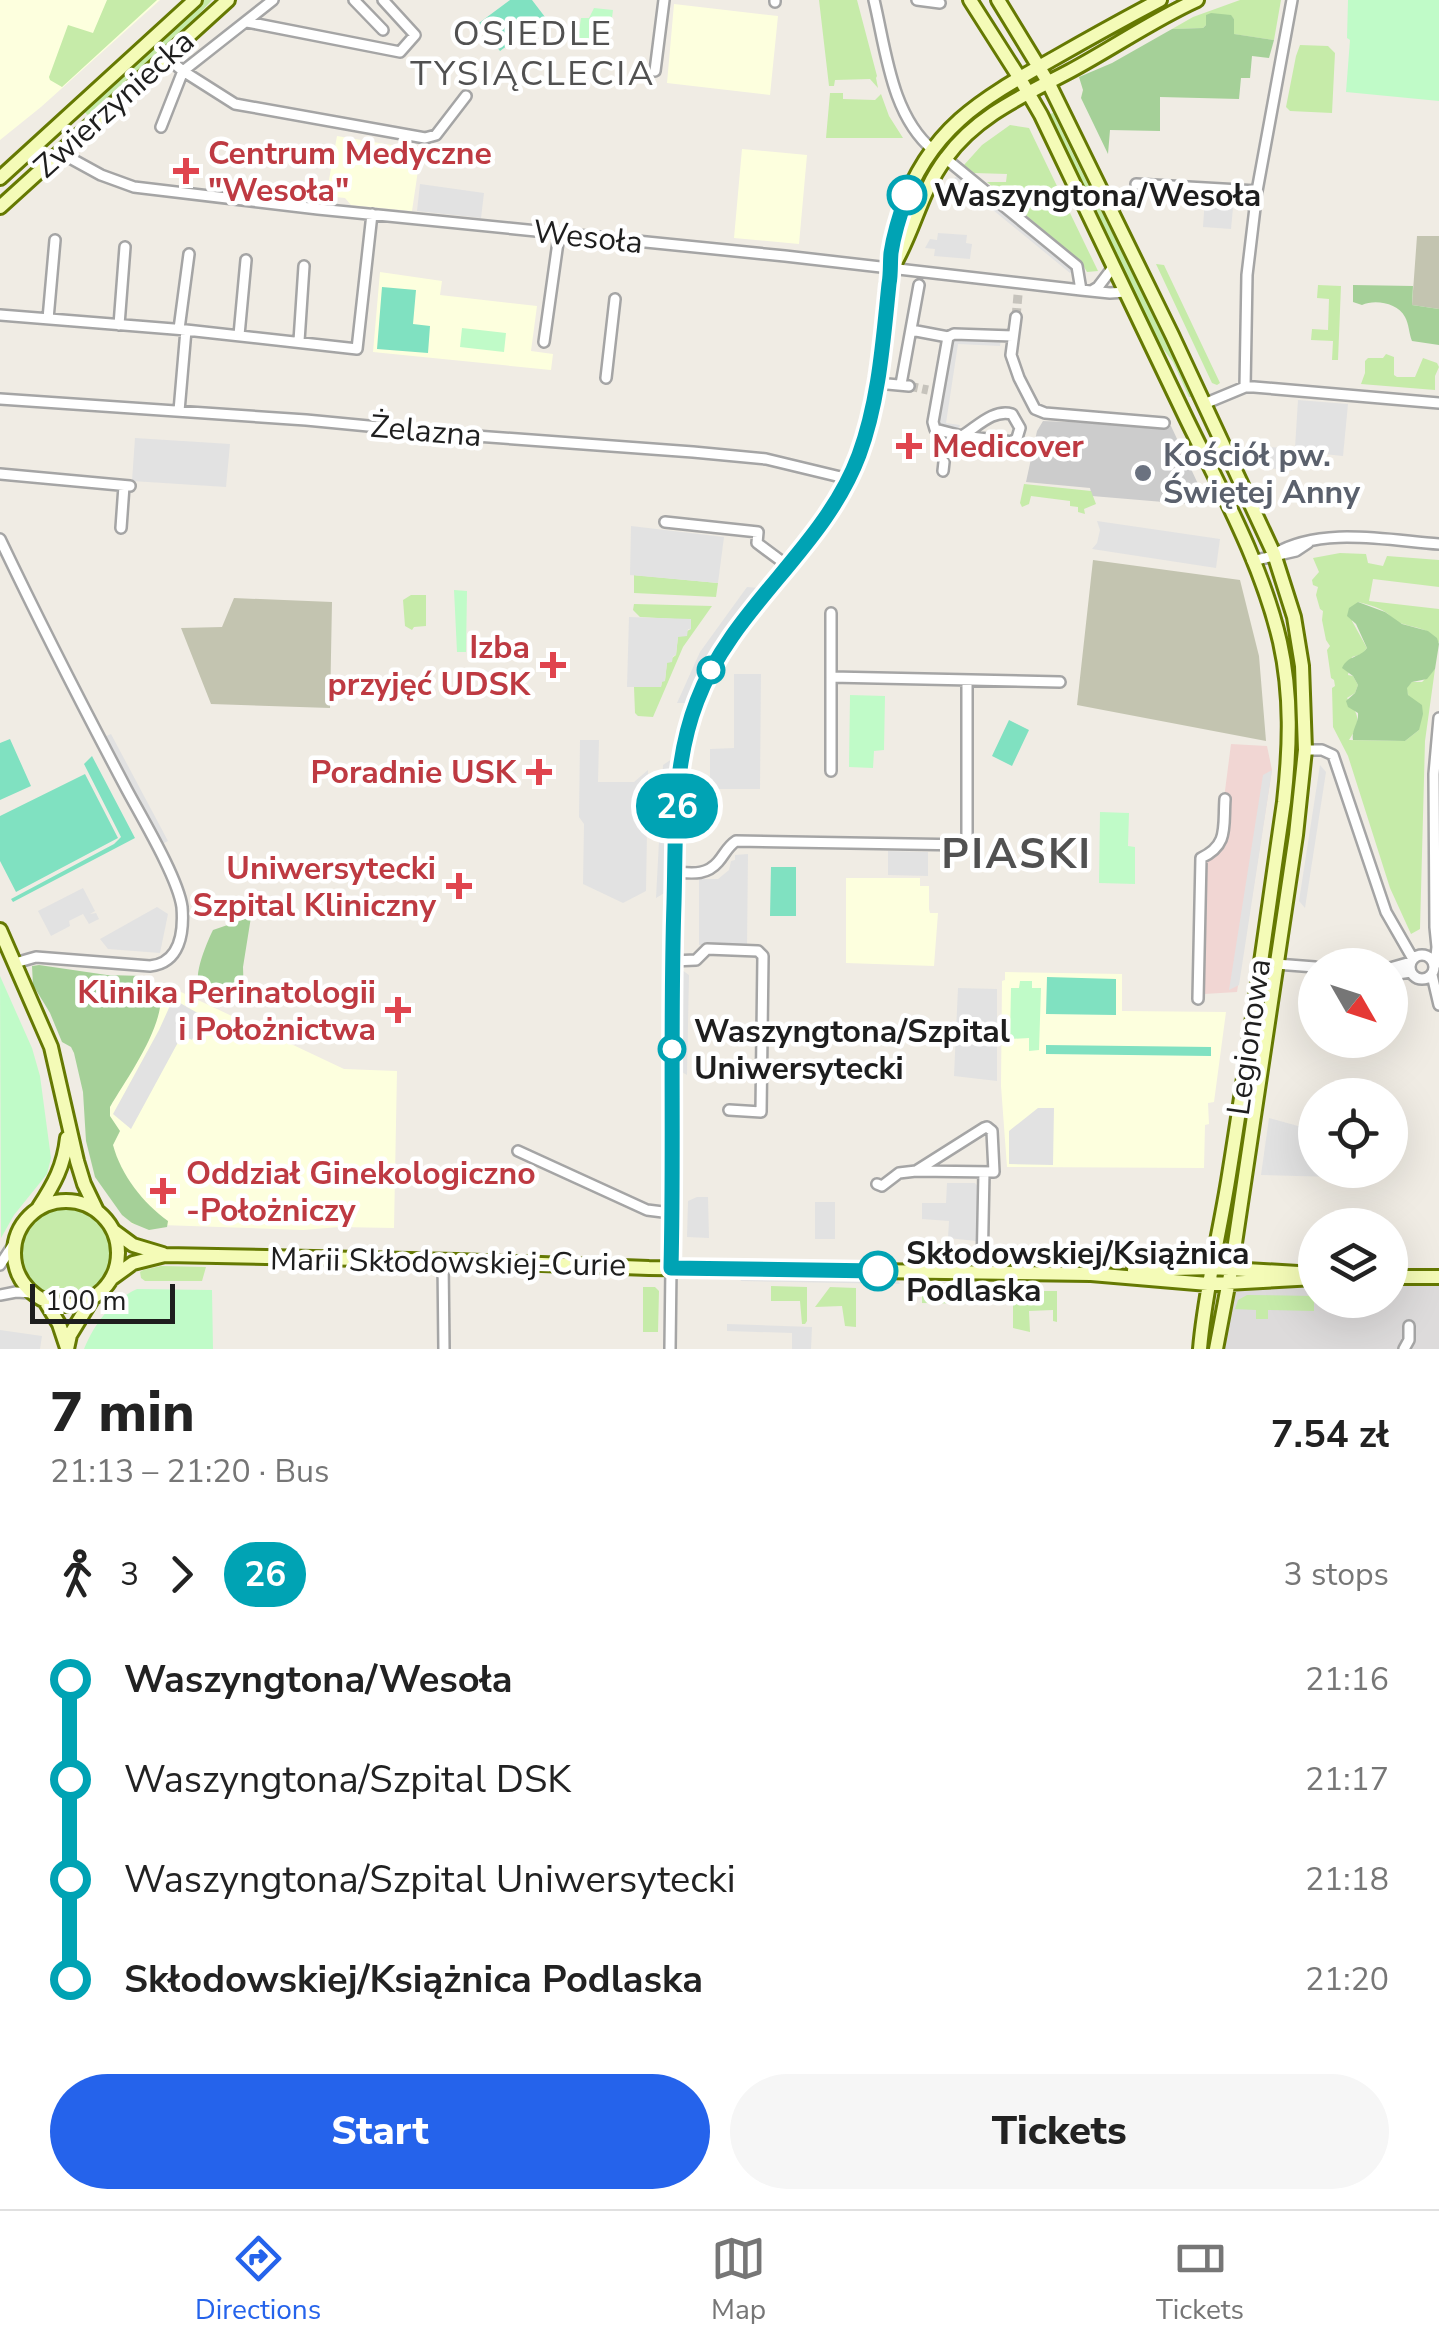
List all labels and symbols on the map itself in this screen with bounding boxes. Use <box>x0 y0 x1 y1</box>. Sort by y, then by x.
district label: OSIEDLE TYSIĄCLECIA <box>410 10 656 97</box>
street label: Zwierzyniecka <box>24 20 204 188</box>
place label: Centrum Medyczne "Wesoła" <box>208 132 492 212</box>
marker: Centrum Medyczne "Wesoła" <box>173 158 199 184</box>
place label: Waszyngtona/Wesoła <box>934 174 1261 217</box>
marker: Waszyngtona/Wesoła <box>888 176 926 214</box>
street label: Wesoła <box>531 210 645 264</box>
street label: Żelazna <box>368 405 484 457</box>
place label: Medicover <box>932 425 1084 468</box>
marker: Medicover <box>896 433 922 459</box>
place label: Kościół pw. Świętej Anny <box>1163 434 1361 514</box>
marker: Kościół pw. Świętej Anny <box>1132 462 1154 484</box>
place label: Izba przyjęć UDSK <box>328 626 532 706</box>
marker: Izba przyjęć UDSK <box>540 652 566 678</box>
unlabelled marker <box>698 657 724 683</box>
place label: Poradnie USK <box>310 751 518 794</box>
marker: Poradnie USK <box>526 759 552 785</box>
line badge: 26 <box>632 774 722 838</box>
district label: PIASKI <box>941 826 1093 883</box>
place label: Uniwersytecki Szpital Kliniczny <box>193 847 437 927</box>
marker: Uniwersytecki Szpital Kliniczny <box>446 873 472 899</box>
north arrow <box>1298 948 1408 1058</box>
street label: Legionowa <box>1217 956 1281 1118</box>
place label: Klinika Perinatologii i Położnictwa <box>77 971 376 1051</box>
marker: Klinika Perinatologii i Położnictwa <box>385 997 411 1023</box>
place label: Waszyngtona/Szpital Uniwersytecki <box>694 1010 1010 1090</box>
marker: Waszyngtona/Szpital Uniwersytecki <box>659 1036 685 1062</box>
place label: Oddział Ginekologiczno -Położniczy <box>186 1152 536 1232</box>
marker: Oddział Ginekologiczno -Położniczy <box>150 1178 176 1204</box>
place label: Skłodowskiej/Książnica Podlaska <box>906 1232 1249 1312</box>
street label: Marii Skłodowskiej-Curie <box>269 1237 627 1287</box>
marker: Skłodowskiej/Książnica Podlaska <box>859 1252 897 1290</box>
scale bar <box>30 1279 175 1324</box>

